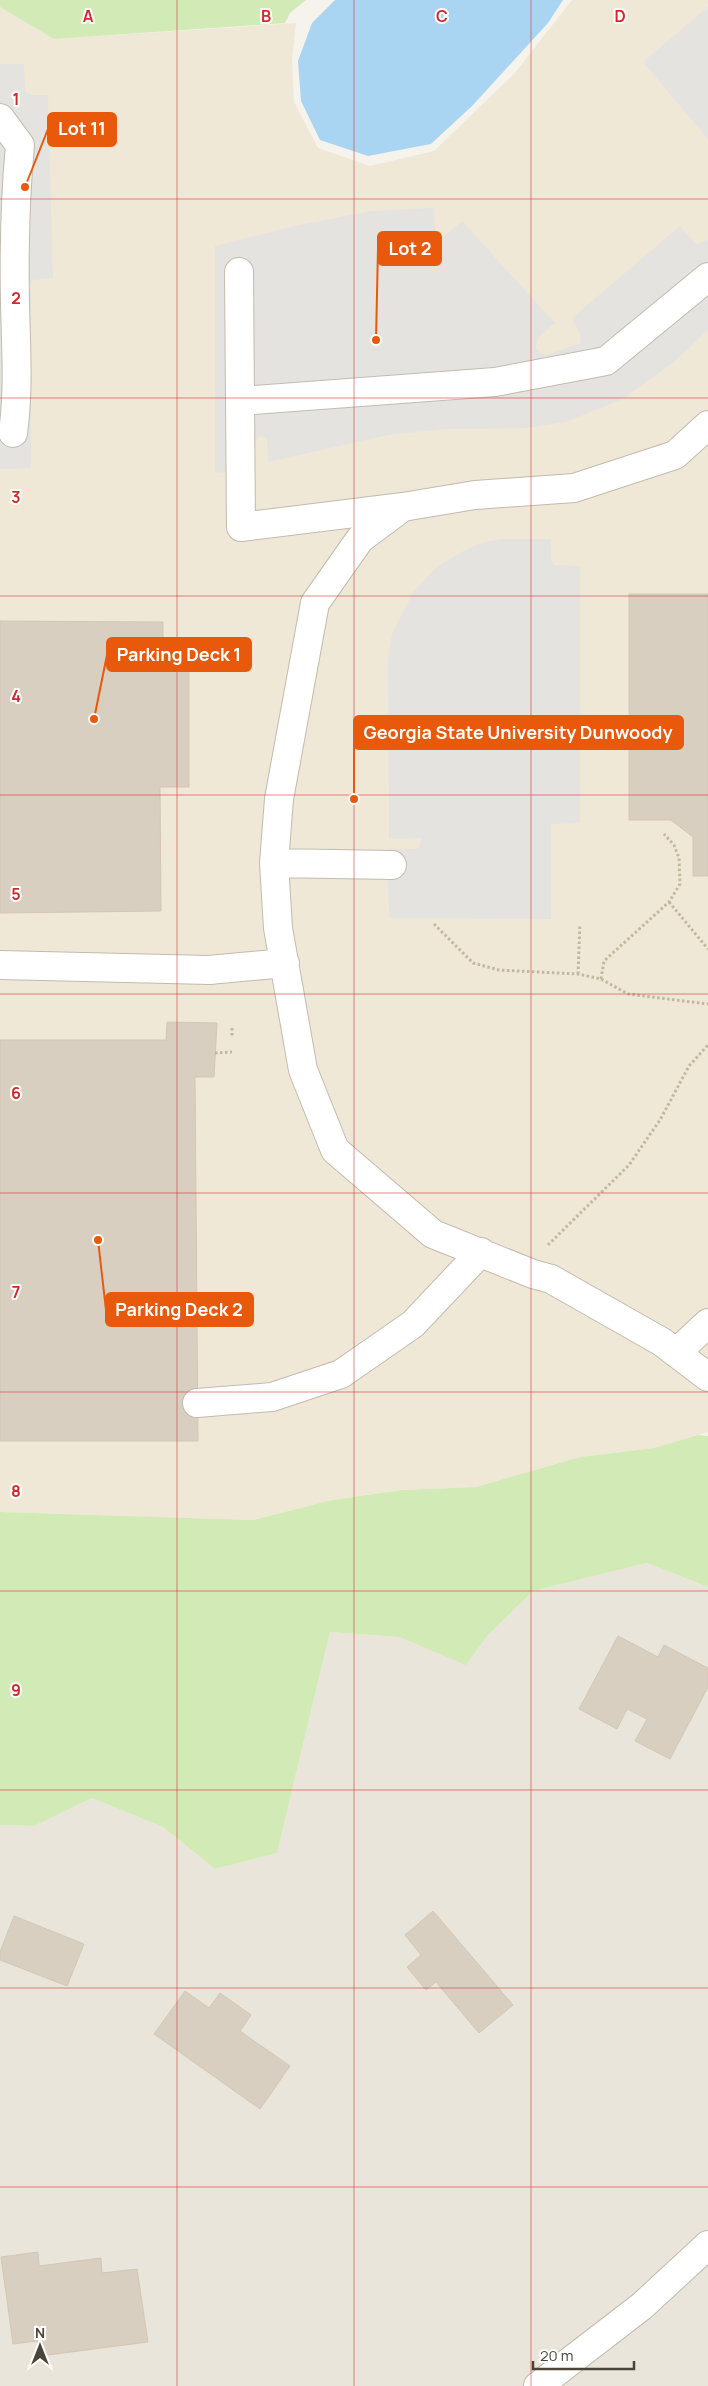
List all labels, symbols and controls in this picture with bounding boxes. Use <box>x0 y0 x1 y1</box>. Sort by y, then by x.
text: A <box>83 5 94 27</box>
text: B <box>261 5 271 27</box>
text: C <box>436 5 448 27</box>
text: D <box>614 5 626 27</box>
text: 1 <box>12 88 20 110</box>
callout: Lot 11 <box>48 113 116 146</box>
text: Lot 11 <box>58 116 106 140</box>
callout: Lot 2 <box>378 232 441 265</box>
text: Lot 2 <box>389 236 431 260</box>
text: 2 <box>11 287 21 309</box>
text: 3 <box>11 486 21 508</box>
callout: Parking Deck 1 <box>107 638 251 671</box>
text: Parking Deck 1 <box>117 642 241 666</box>
text: 4 <box>11 685 21 707</box>
callout: Georgia State University Dunwoody <box>354 716 683 749</box>
text: Georgia State University Dunwoody <box>364 720 672 744</box>
text: 5 <box>11 883 21 905</box>
text: 6 <box>11 1082 21 1104</box>
text: 7 <box>12 1281 20 1303</box>
callout: Parking Deck 2 <box>106 1293 253 1326</box>
text: Parking Deck 2 <box>115 1297 243 1321</box>
text: 8 <box>11 1480 21 1502</box>
text: 9 <box>11 1679 21 1701</box>
north arrow <box>15 2321 65 2371</box>
text: N <box>35 2323 45 2342</box>
scale bar <box>533 2338 634 2370</box>
text: 20 m <box>540 2345 573 2366</box>

